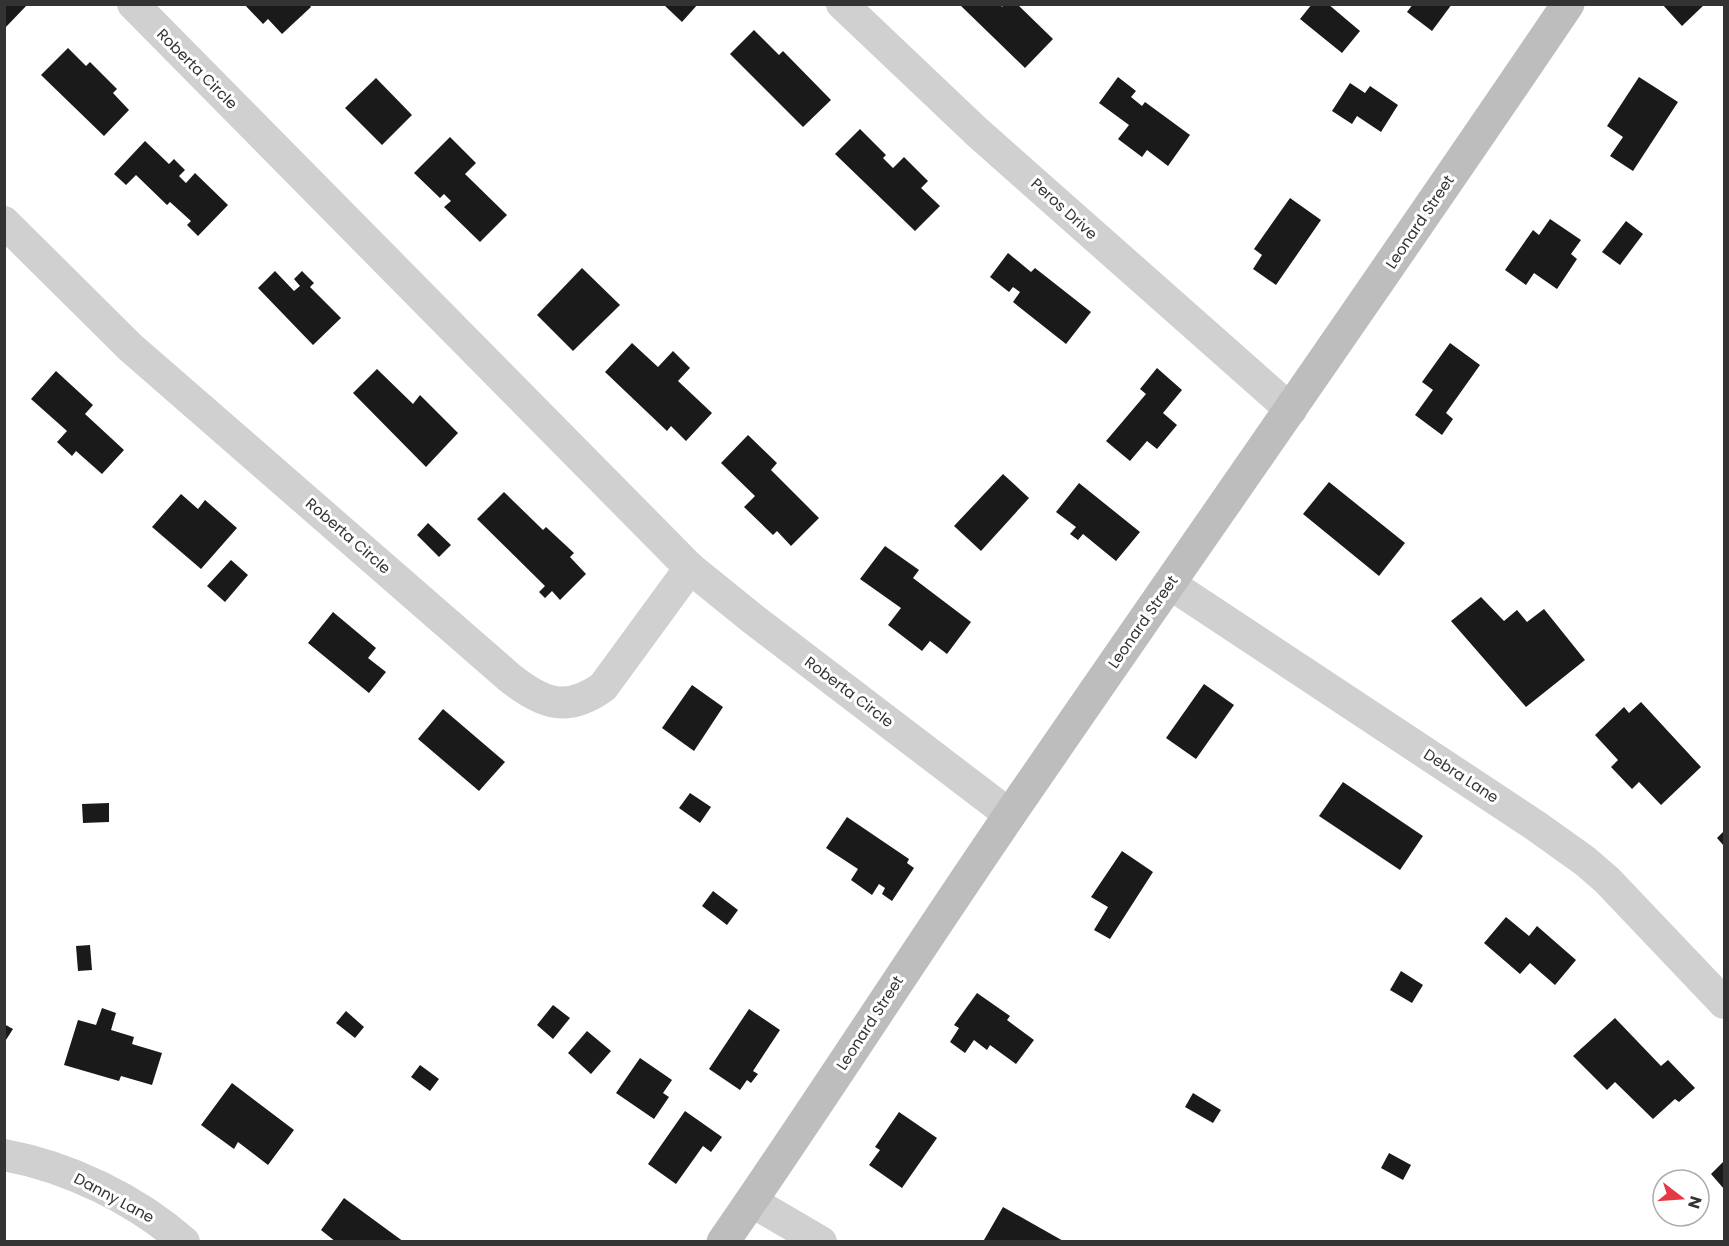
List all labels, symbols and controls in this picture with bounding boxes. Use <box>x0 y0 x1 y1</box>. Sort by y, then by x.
street label: Roberta Circle <box>152 24 242 114</box>
street label: Leonard Street <box>1380 171 1459 273</box>
street label: Peros Drive <box>1027 173 1102 244</box>
street label: Roberta Circle <box>301 493 395 578</box>
street label: Leonard Street <box>1103 571 1182 672</box>
street label: Roberta Circle <box>801 651 898 732</box>
street label: Debra Lane <box>1420 744 1503 808</box>
street label: Leonard Street <box>831 971 908 1074</box>
street label: Danny Lane <box>70 1168 158 1227</box>
north arrow <box>1651 1168 1711 1228</box>
text: N <box>1682 1193 1708 1211</box>

